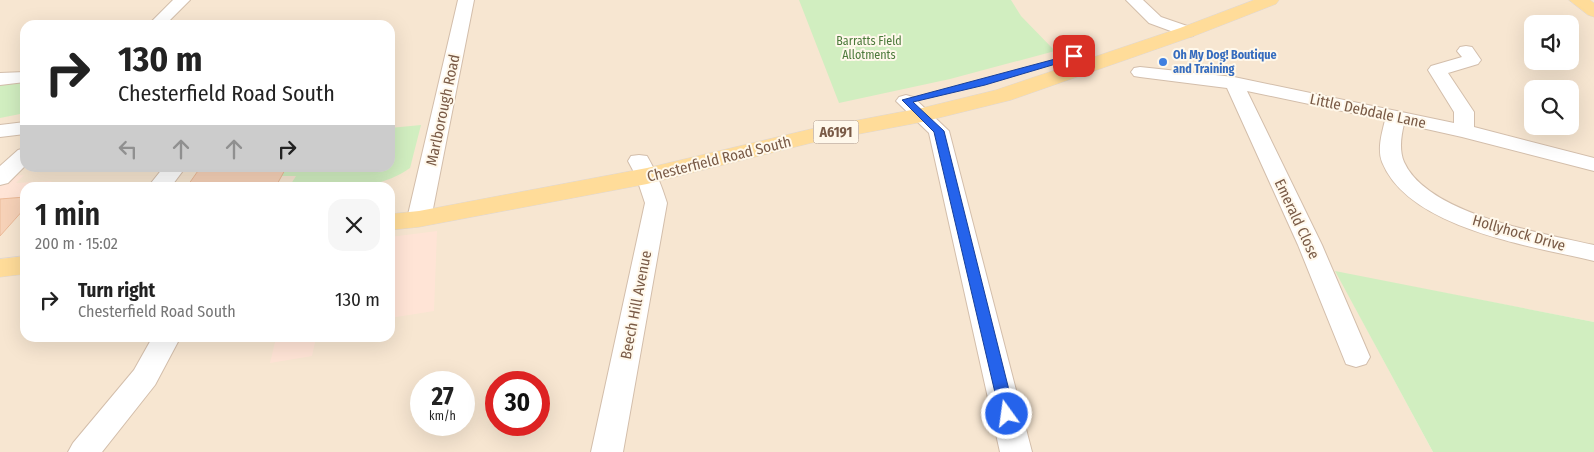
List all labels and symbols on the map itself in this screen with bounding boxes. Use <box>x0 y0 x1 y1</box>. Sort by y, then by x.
park label: Barratts Field Allotments <box>836 34 902 62</box>
pin <box>1053 35 1095 77</box>
place label: Oh My Dog! Boutique and Training <box>1173 48 1277 76</box>
street label: Marlborough Road <box>422 53 464 167</box>
marker: Oh My Dog! Boutique and Training <box>1157 56 1169 68</box>
street label: Little Debdale Lane <box>1308 90 1428 132</box>
road number: A6191 <box>814 120 858 144</box>
street label: Chesterfield Road South <box>645 132 793 186</box>
street label: Emerald Close <box>1271 176 1323 262</box>
street label: Hollyhock Drive <box>1470 211 1568 255</box>
street label: Beech Hill Avenue <box>617 249 655 361</box>
speed limit sign: 30 <box>485 371 550 436</box>
position arrow <box>980 387 1032 439</box>

